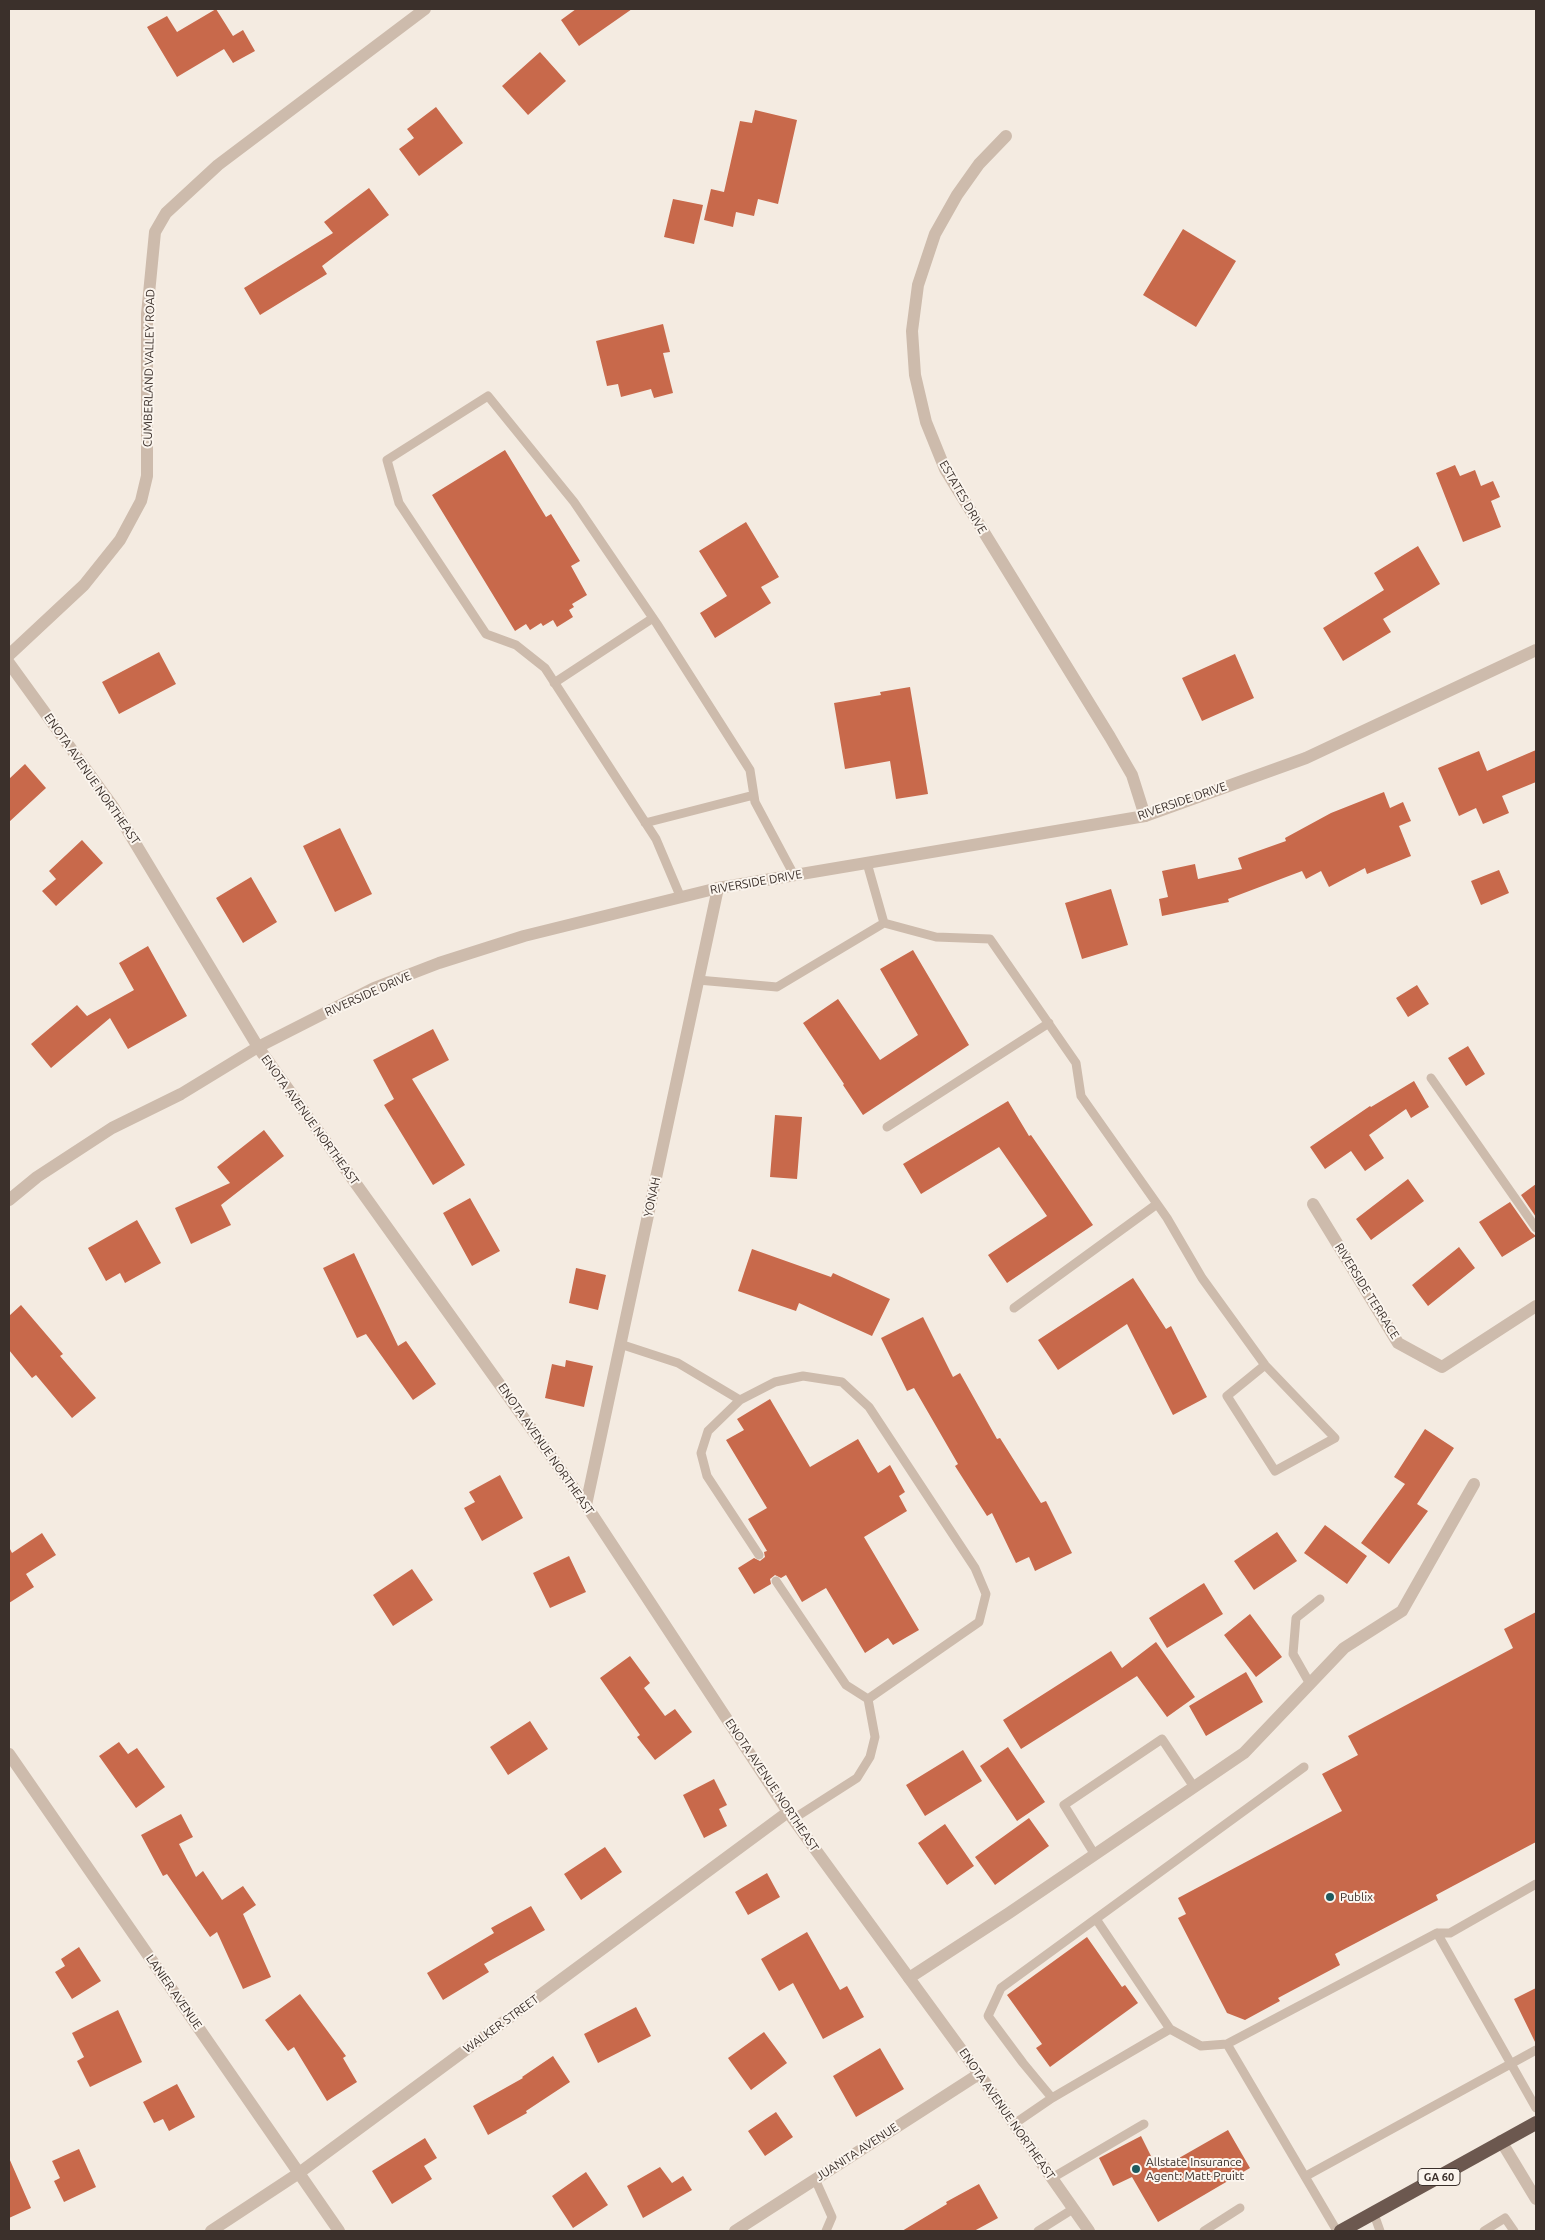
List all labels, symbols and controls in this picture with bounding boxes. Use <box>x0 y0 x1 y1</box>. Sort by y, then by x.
street label: CUMBERLAND VALLEY ROAD <box>140 289 158 447</box>
street label: ESTATES DRIVE <box>936 458 990 536</box>
street label: ENOTA AVENUE NORTHEAST <box>41 711 143 847</box>
street label: RIVERSIDE DRIVE <box>1136 779 1228 823</box>
street label: RIVERSIDE DRIVE <box>709 867 803 897</box>
street label: RIVERSIDE DRIVE <box>323 968 413 1020</box>
street label: ENOTA AVENUE NORTHEAST <box>258 1052 362 1188</box>
street label: YONAH <box>641 1176 663 1218</box>
street label: RIVERSIDE TERRACE <box>1332 1240 1402 1342</box>
street label: ENOTA AVENUE NORTHEAST <box>495 1381 597 1517</box>
street label: ENOTA AVENUE NORTHEAST <box>722 1716 822 1854</box>
place label: Publix <box>1340 1890 1373 1904</box>
marker: Publix <box>1324 1891 1336 1903</box>
street label: LANIER AVENUE <box>143 1952 205 2032</box>
street label: WALKER STREET <box>460 1992 542 2056</box>
street label: ENOTA AVENUE NORTHEAST <box>956 2046 1058 2182</box>
street label: JUANITA AVENUE <box>813 2120 901 2184</box>
place label: Allstate Insurance Agent: Matt Pruitt <box>1146 2155 1244 2183</box>
marker: Allstate Insurance Agent: Matt Pruitt <box>1130 2163 1142 2175</box>
road number: GA 60 <box>1418 2168 1460 2186</box>

